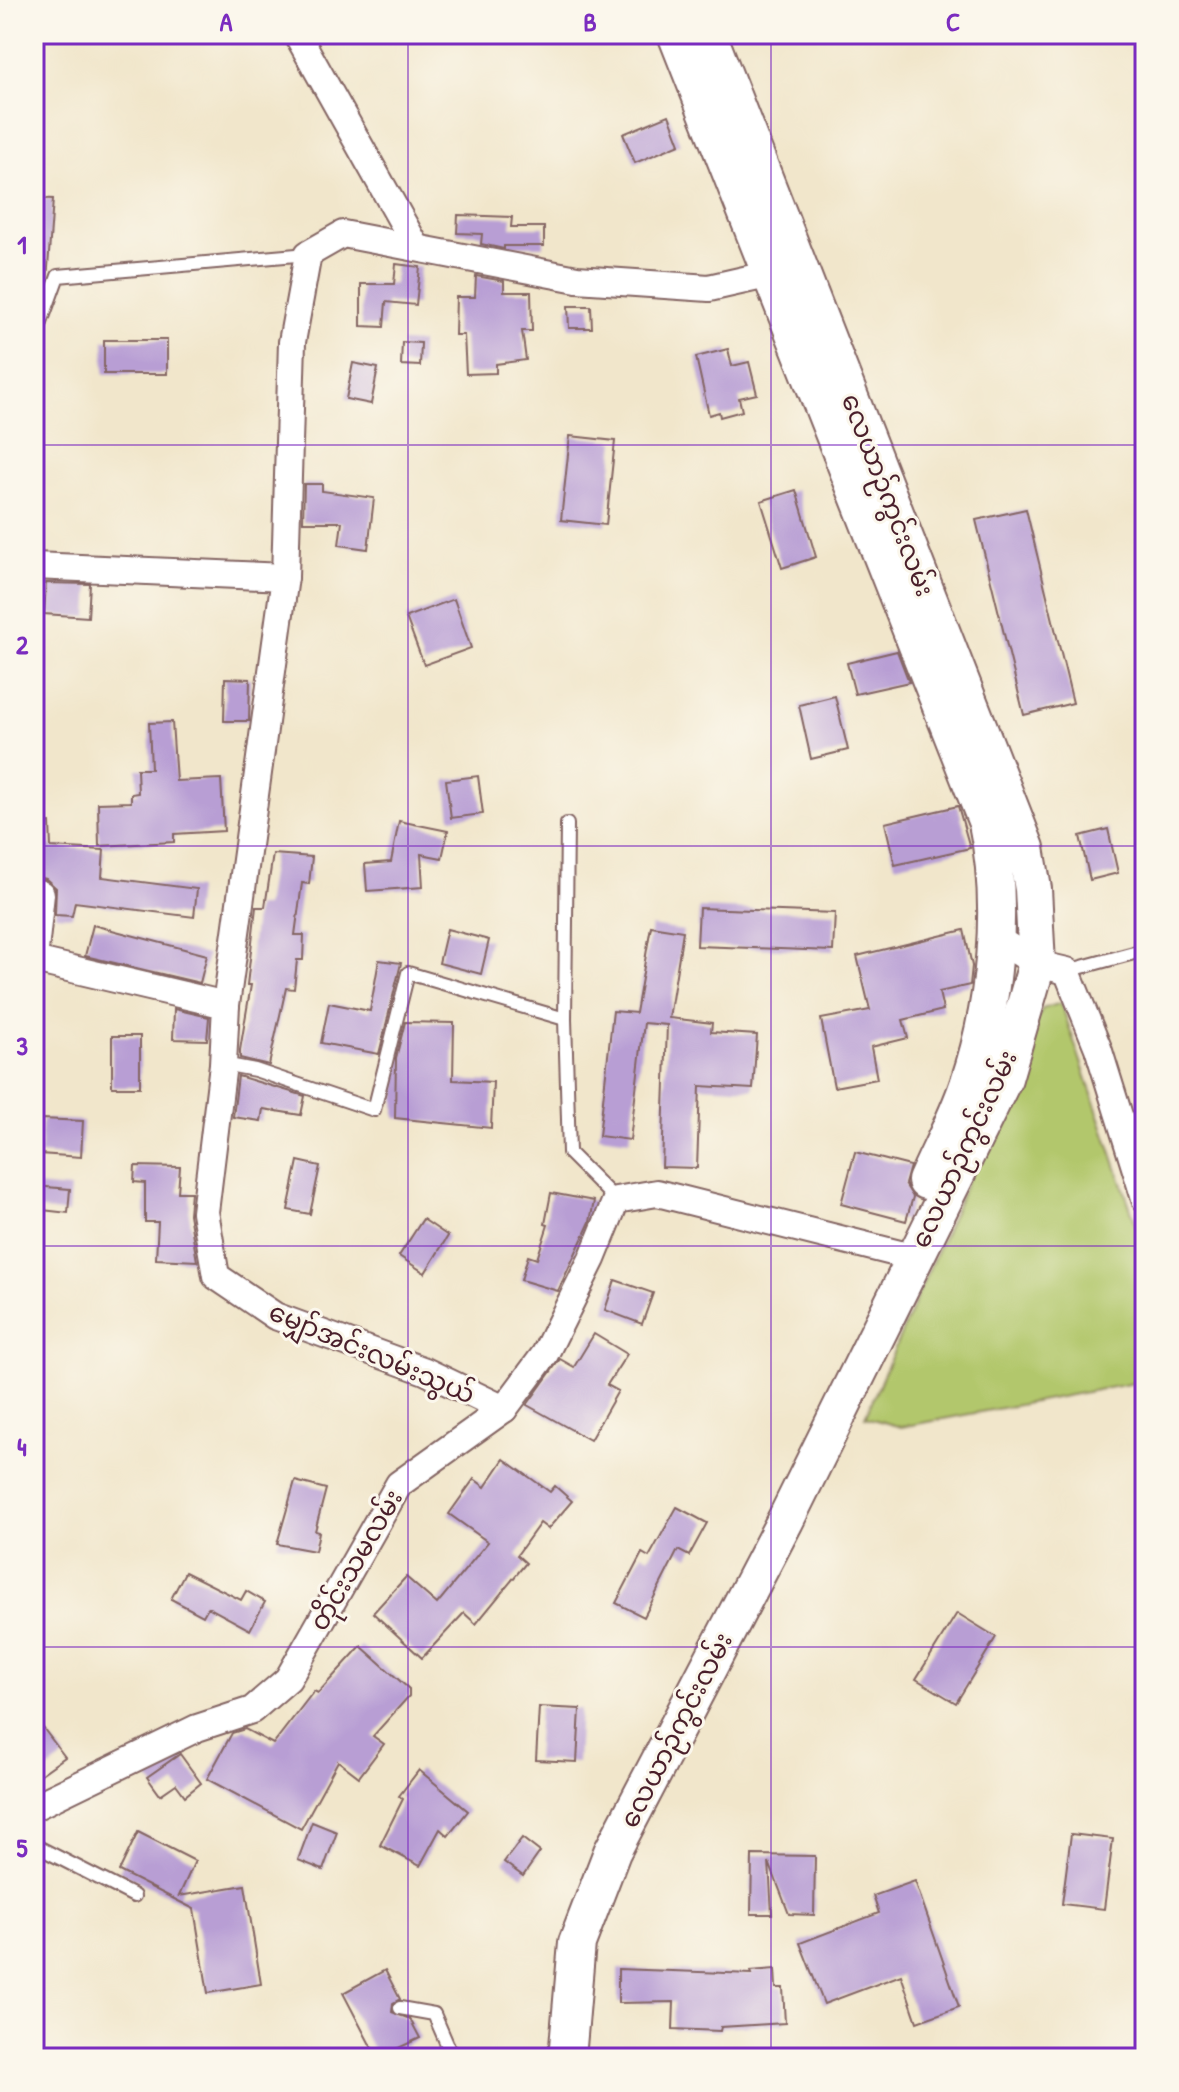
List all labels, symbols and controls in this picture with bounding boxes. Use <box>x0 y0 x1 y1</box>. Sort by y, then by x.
text: A <box>220 4 233 39</box>
text: B <box>583 4 597 39</box>
text: C <box>946 4 960 39</box>
text: 1 <box>17 227 27 262</box>
street label: လေယာဉ်ကွင်းလမ်း <box>830 388 943 603</box>
text: 2 <box>16 627 29 662</box>
text: 3 <box>16 1028 28 1063</box>
street label: လေယာဉ်ကွင်းလမ်း <box>902 1044 1028 1255</box>
street label: မျှော်အင်းလမ်းသွယ် <box>262 1293 480 1415</box>
text: 4 <box>17 1429 27 1464</box>
street label: တိုင်းသမလမ်း <box>301 1483 414 1639</box>
street label: လေယာဉ်ကွင်းလမ်း <box>611 1626 743 1835</box>
text: 5 <box>17 1830 28 1865</box>

